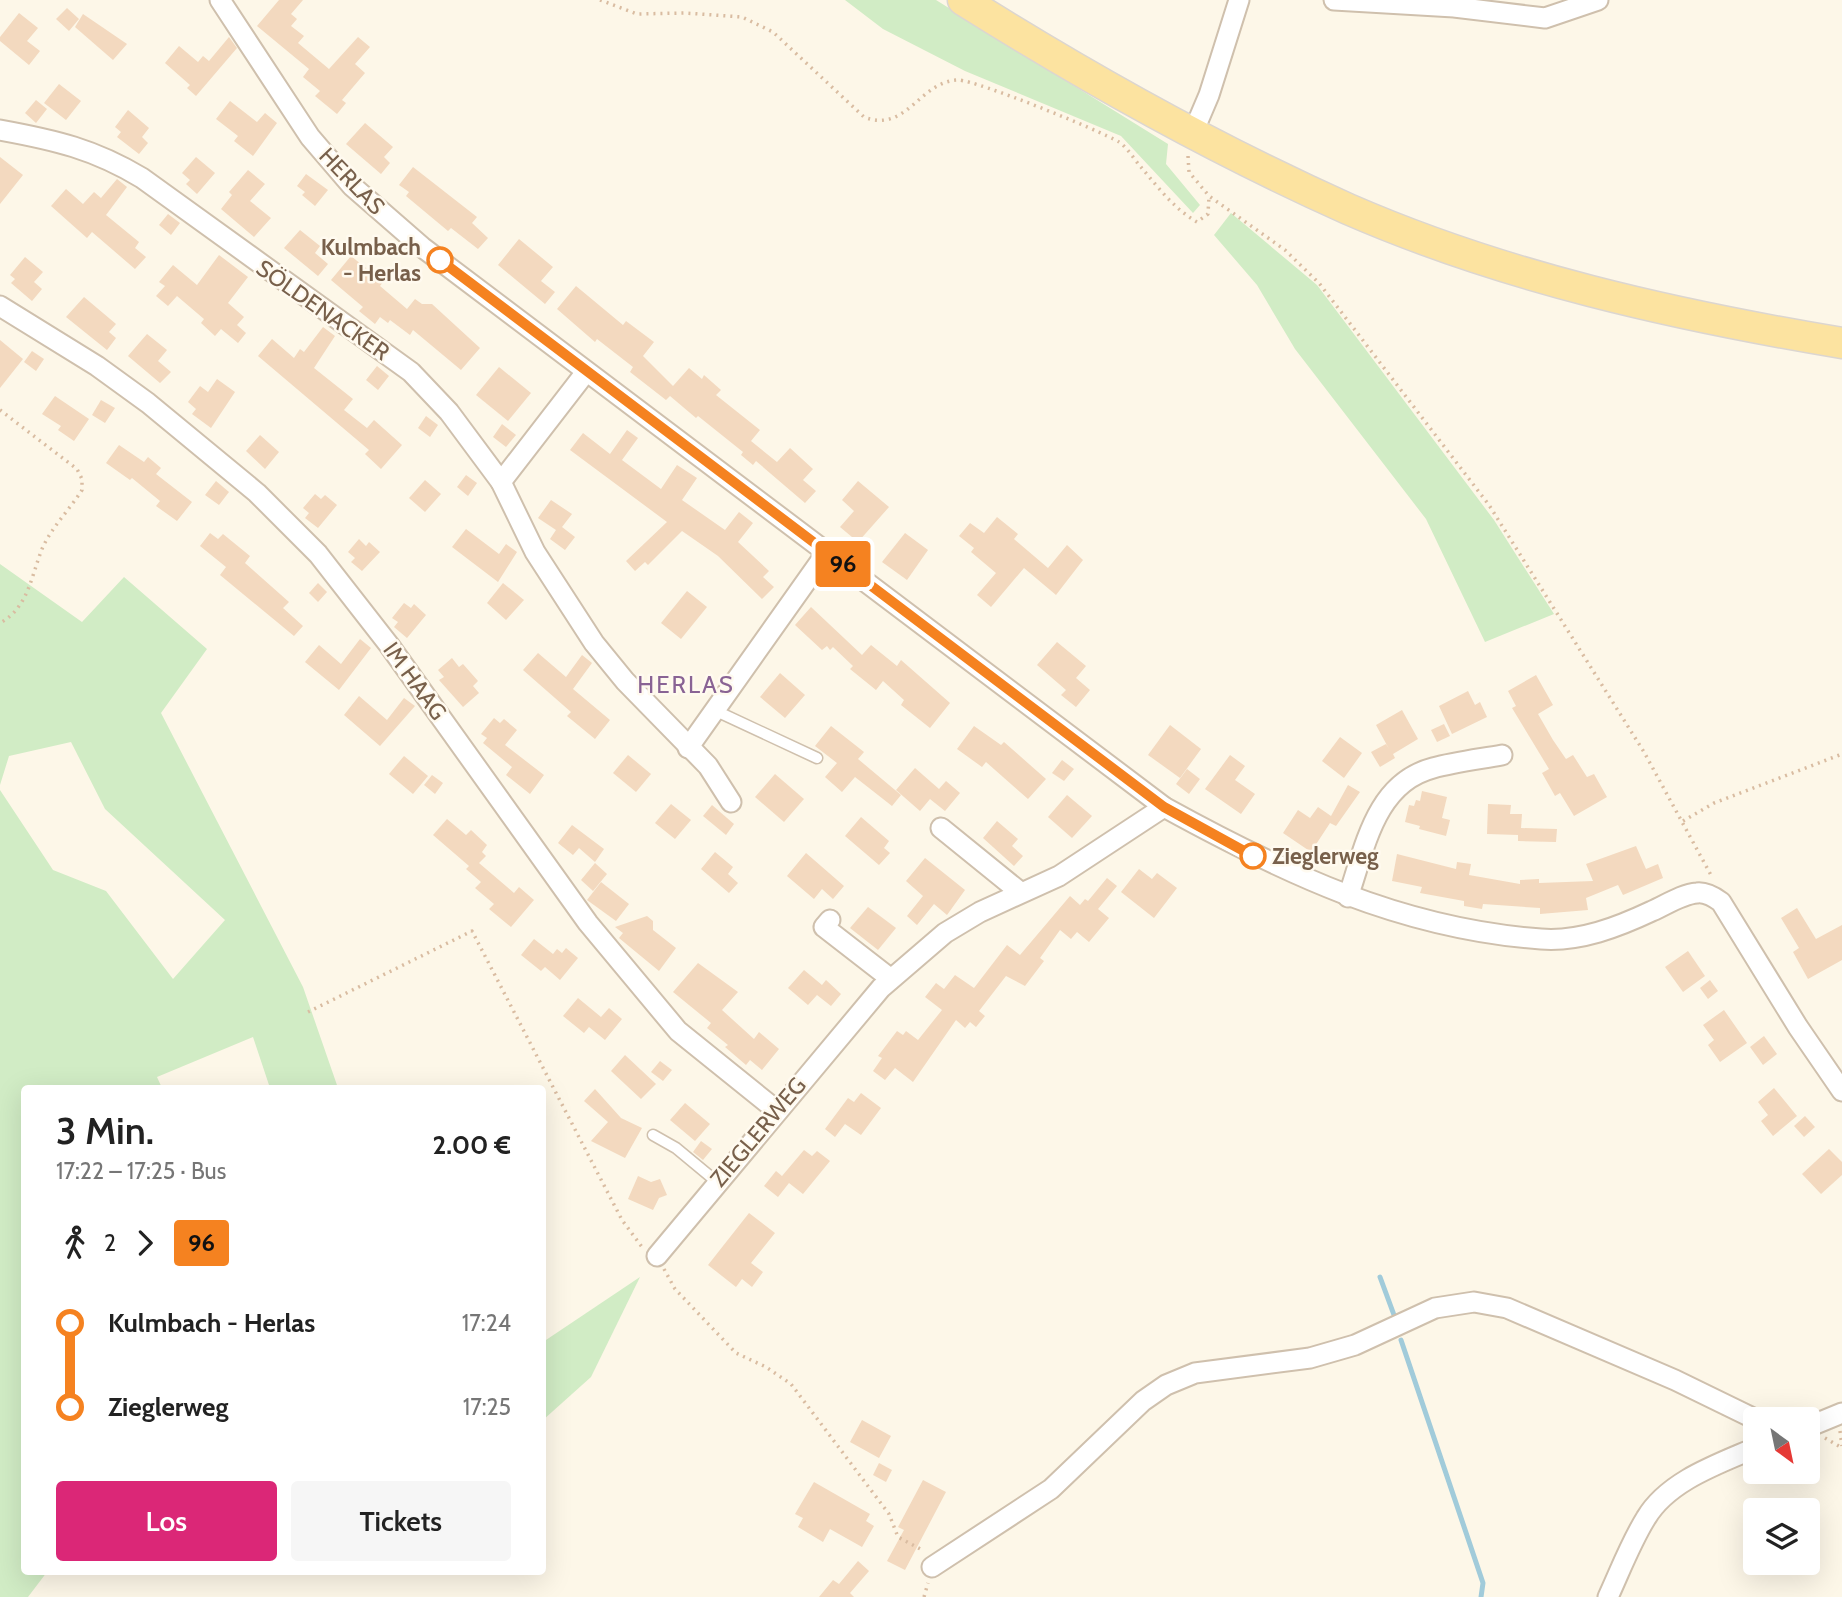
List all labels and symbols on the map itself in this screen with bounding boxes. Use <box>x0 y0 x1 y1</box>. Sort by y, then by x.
street label: HERLAS <box>313 142 391 220</box>
place label: Kulmbach - Herlas <box>321 233 421 287</box>
marker: Kulmbach - Herlas <box>427 247 453 273</box>
street label: SÖLDENACKER <box>251 254 395 366</box>
line badge: 96 <box>812 541 874 587</box>
street label: IM HAAG <box>377 637 453 725</box>
district label: HERLAS <box>637 670 735 699</box>
place label: Zieglerweg <box>1272 842 1379 870</box>
marker: Zieglerweg <box>1240 843 1266 869</box>
street label: ZIEGLERWEG <box>704 1072 812 1192</box>
north arrow <box>1743 1407 1820 1484</box>

